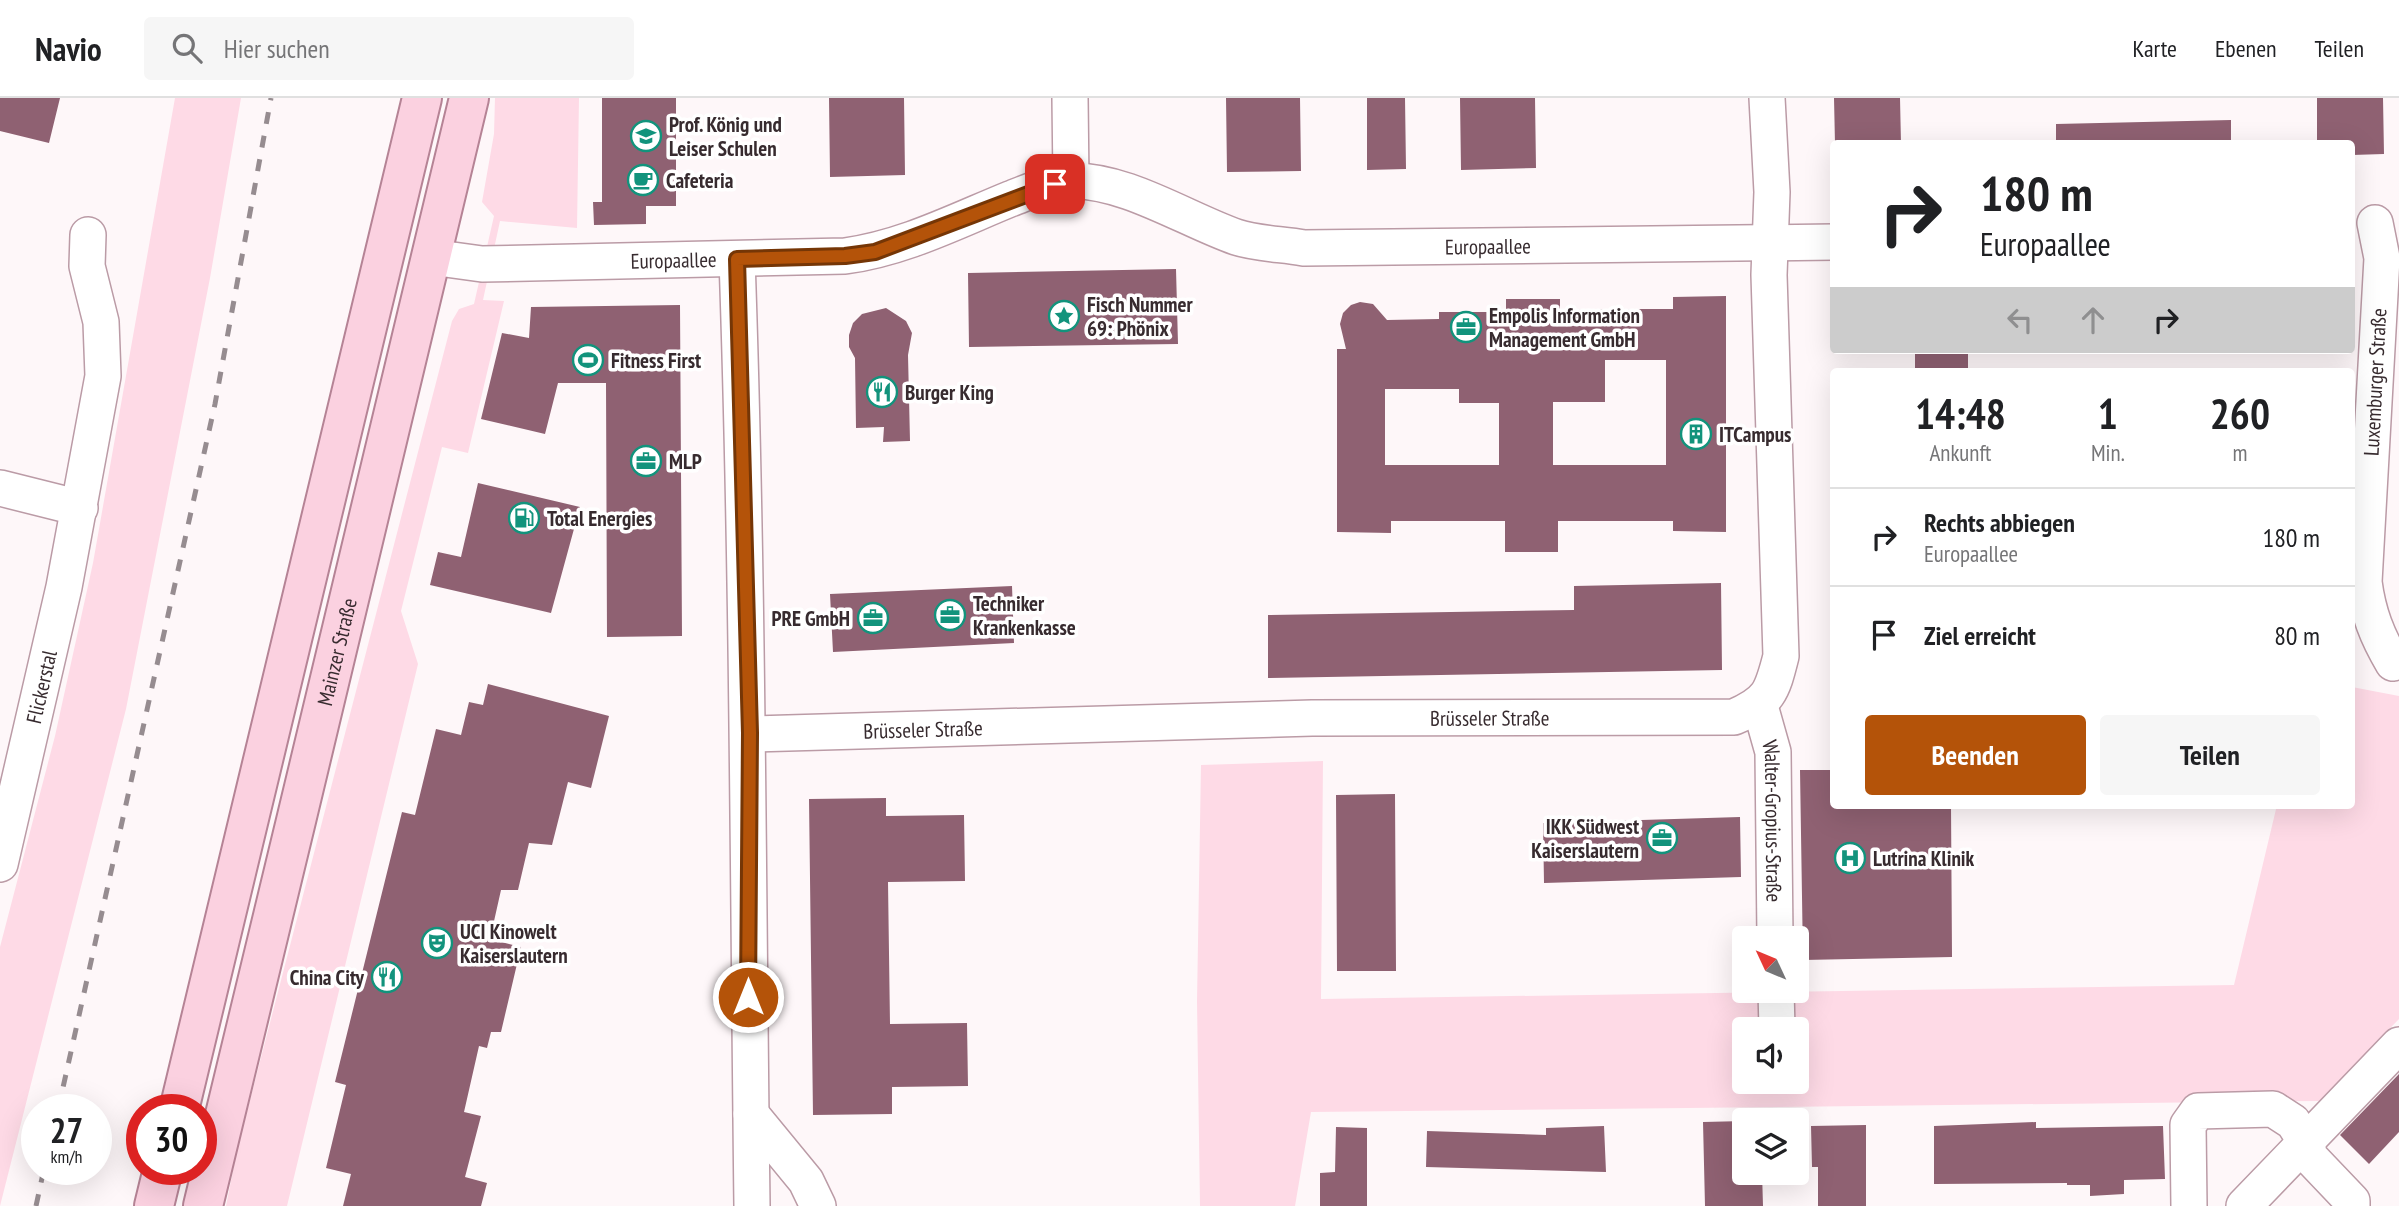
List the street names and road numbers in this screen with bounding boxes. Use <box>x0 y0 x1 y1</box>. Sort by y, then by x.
street label: Europaallee <box>1445 232 1531 260</box>
street label: Europaallee <box>630 245 717 274</box>
street label: Luxemburger Straße <box>2358 307 2392 457</box>
street label: Mainzer Straße <box>311 595 362 708</box>
street label: Flickerstal <box>19 647 63 726</box>
street label: Brüsseler Straße <box>1430 704 1550 731</box>
street label: Brüsseler Straße <box>863 714 983 744</box>
street label: Walter-Gropius-Straße <box>1757 737 1788 902</box>

